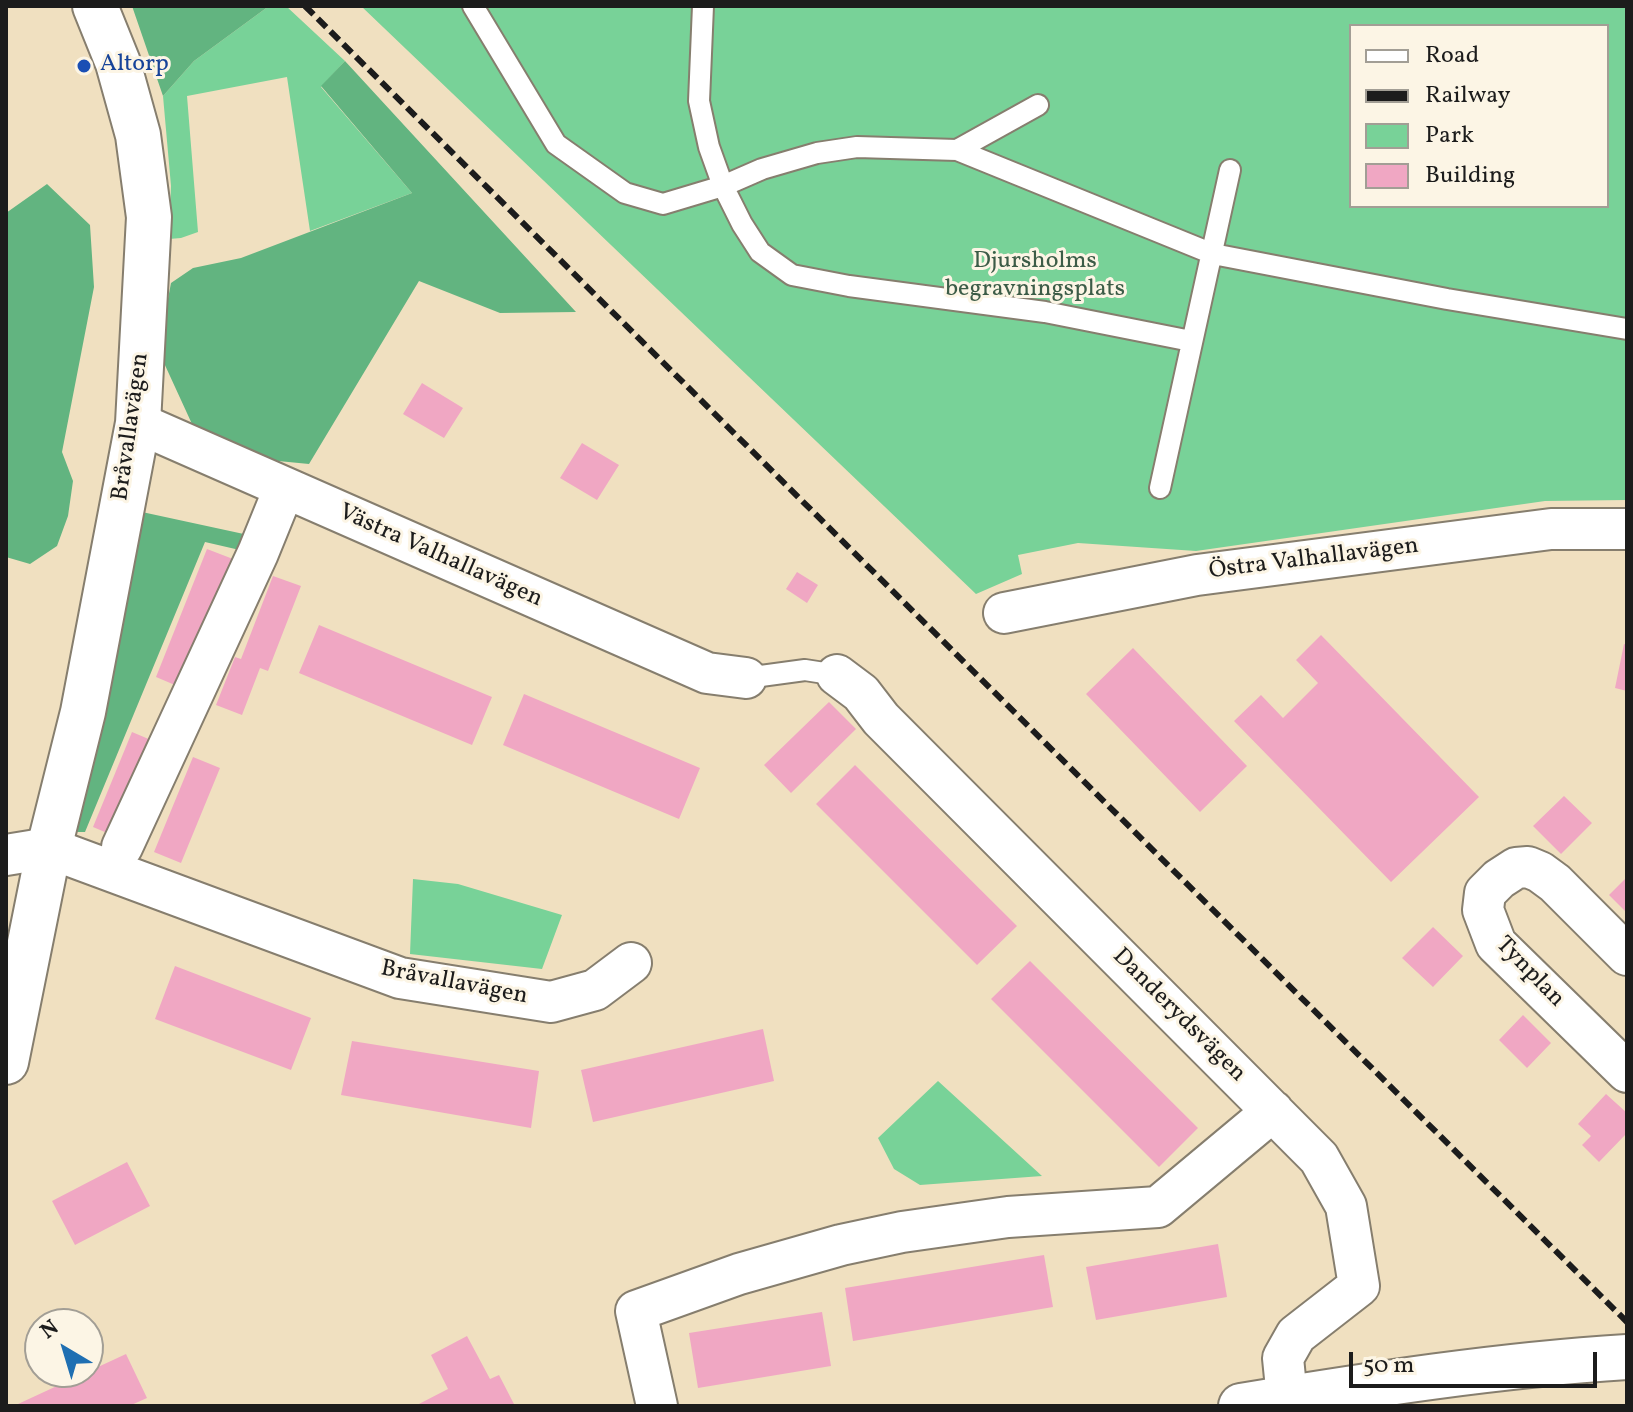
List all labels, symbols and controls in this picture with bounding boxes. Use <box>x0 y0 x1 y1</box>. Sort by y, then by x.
legend <box>1349 24 1609 208</box>
text: Road <box>1425 39 1479 73</box>
place label: Altorp <box>100 52 169 80</box>
marker: Altorp <box>75 57 93 75</box>
text: Railway <box>1425 79 1511 113</box>
text: Park <box>1425 119 1474 153</box>
text: Building <box>1425 159 1515 193</box>
park label: Djursholms begravningsplats <box>945 249 1125 305</box>
street label: Bråvallavägen <box>107 351 157 503</box>
street label: Västra Valhallavägen <box>334 499 546 615</box>
street label: Östra Valhallavägen <box>1208 533 1420 587</box>
street label: Tynplan <box>1488 932 1570 1014</box>
street label: Danderydsvägen <box>1105 943 1251 1089</box>
street label: Bråvallavägen <box>378 956 530 1012</box>
north arrow <box>24 1308 104 1388</box>
text: N <box>34 1313 66 1347</box>
scale bar <box>1353 1336 1601 1386</box>
text: 50 m <box>1363 1349 1415 1383</box>

